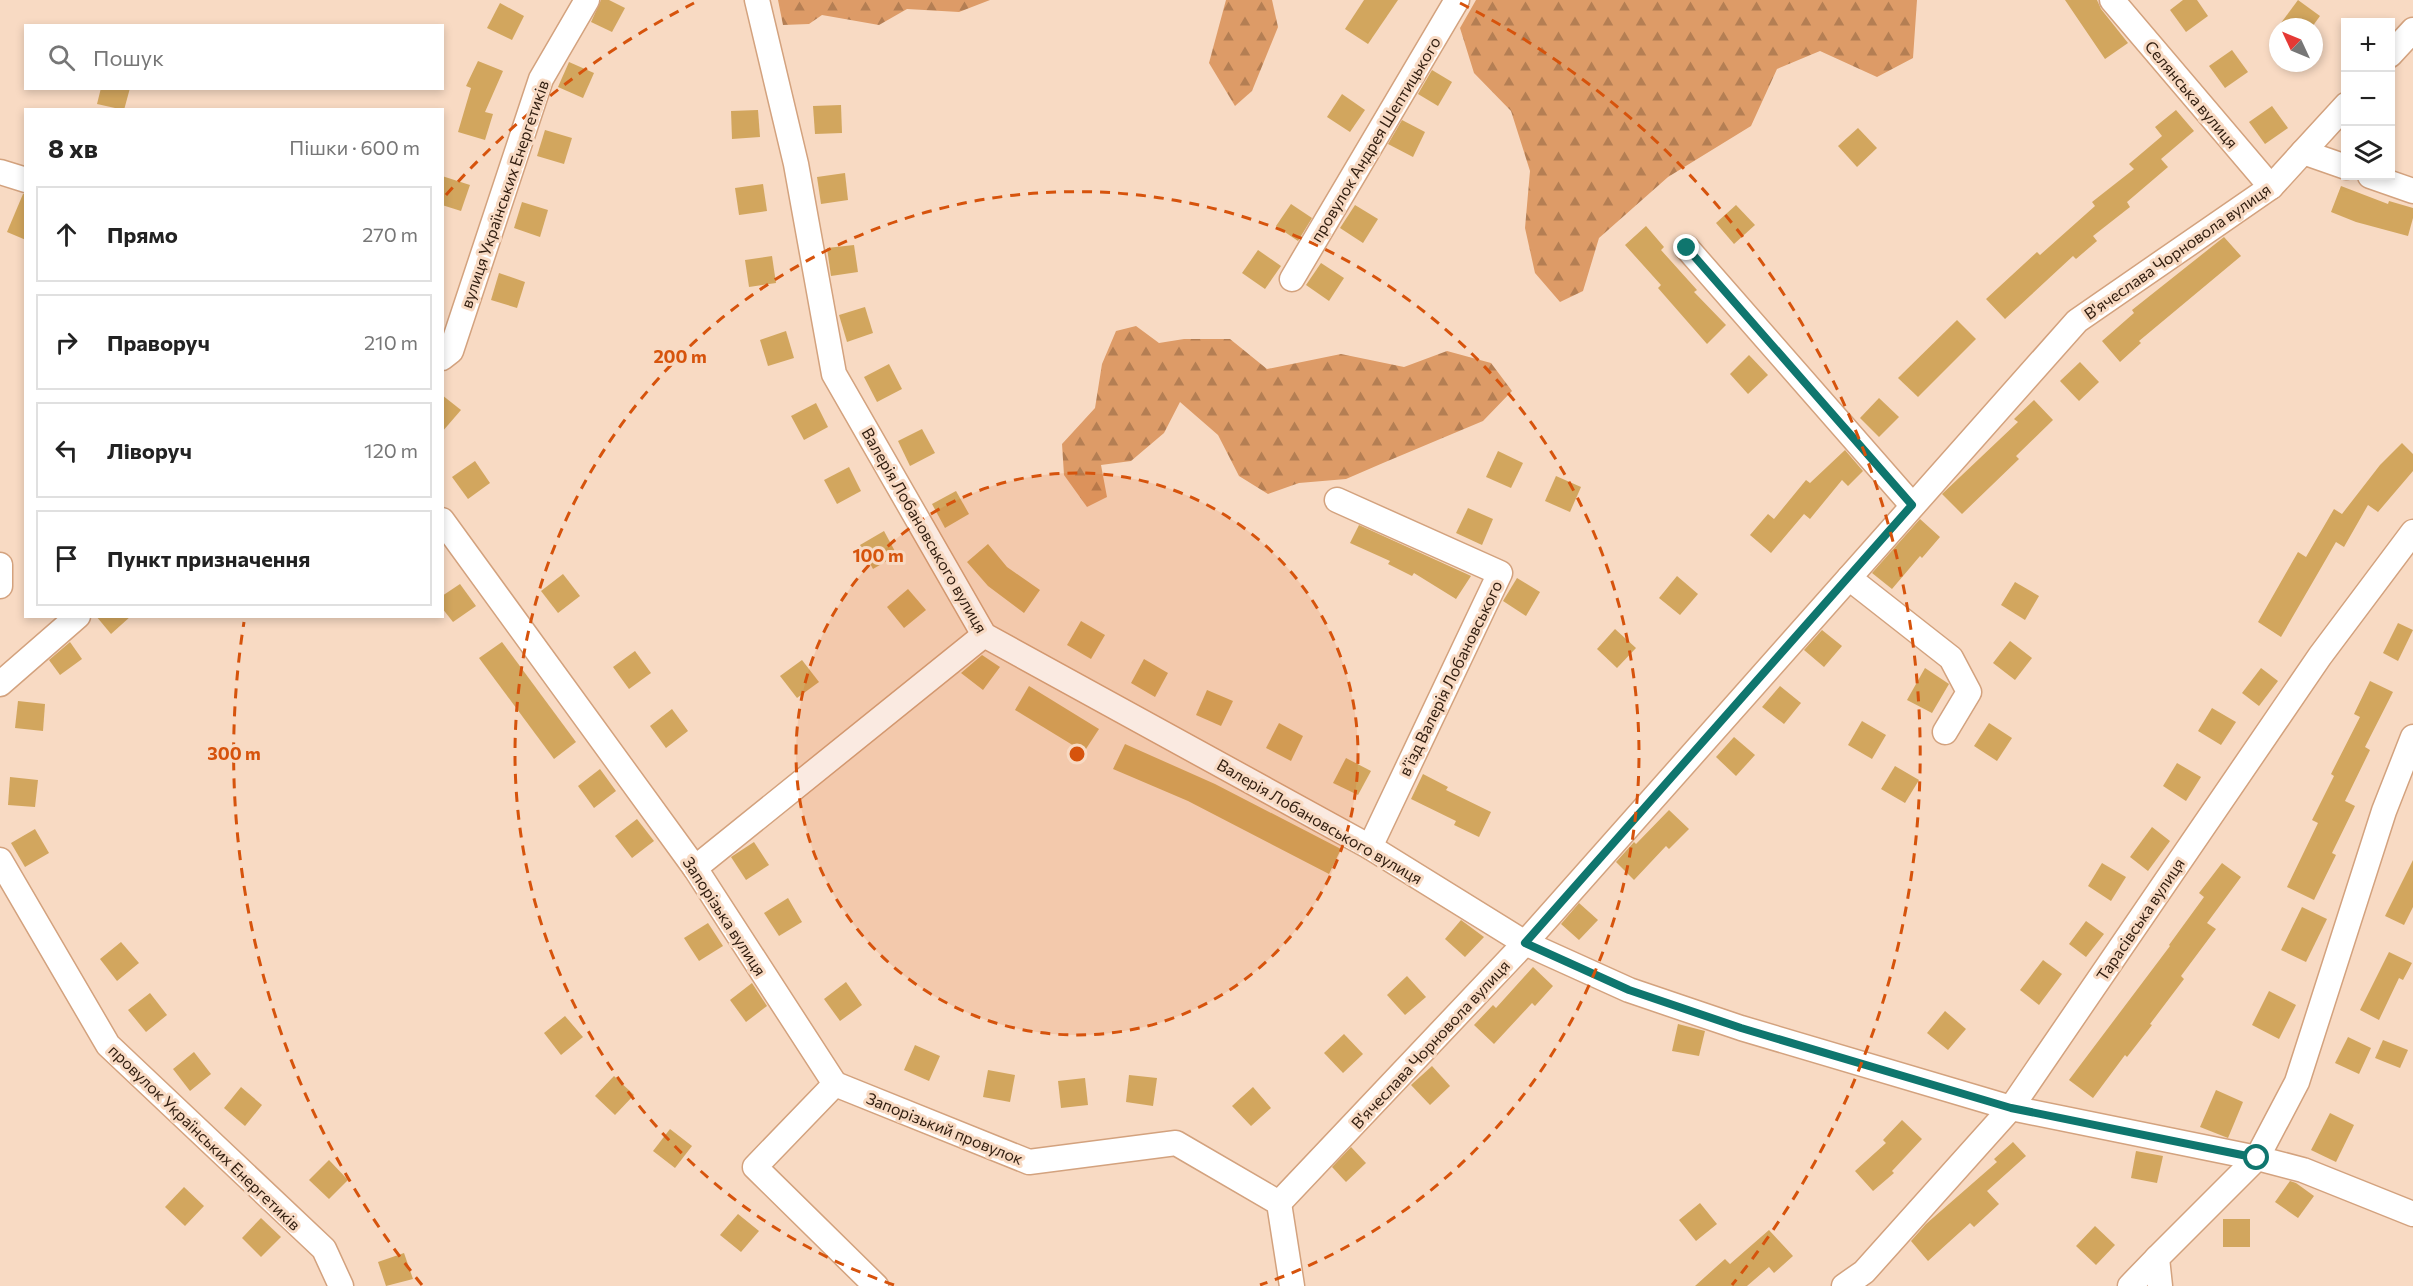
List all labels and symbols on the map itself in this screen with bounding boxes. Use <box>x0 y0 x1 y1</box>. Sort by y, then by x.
north arrow <box>2269 18 2323 72</box>
street label: провулок Андрея Шептицького <box>1306 33 1444 245</box>
street label: Селянська вулиця <box>2141 36 2243 152</box>
street label: вулиця Українських Енергетиків <box>456 78 552 310</box>
street label: В'ячеслава Чорновола вулиця <box>2080 179 2274 323</box>
route end <box>1673 234 1699 260</box>
text: 200 m <box>653 345 707 367</box>
street label: Валерія Лобановського вулиця <box>858 424 992 636</box>
text: 100 m <box>852 544 904 566</box>
street label: в’їзд Валерія Лобановського <box>1394 577 1506 779</box>
text: 300 m <box>207 742 261 764</box>
centre of rings <box>1067 744 1087 764</box>
street label: Валерія Лобановського вулиця <box>1214 754 1426 888</box>
street label: Запорізька вулиця <box>680 853 770 979</box>
street label: Тарасівська вулиця <box>2092 854 2188 984</box>
street label: В'ячеслава Чорновола вулиця <box>1347 956 1513 1132</box>
street label: провулок Українських Енергетиків <box>105 1040 305 1234</box>
street label: Запорізький провулок <box>864 1088 1026 1168</box>
route start <box>2243 1144 2269 1170</box>

